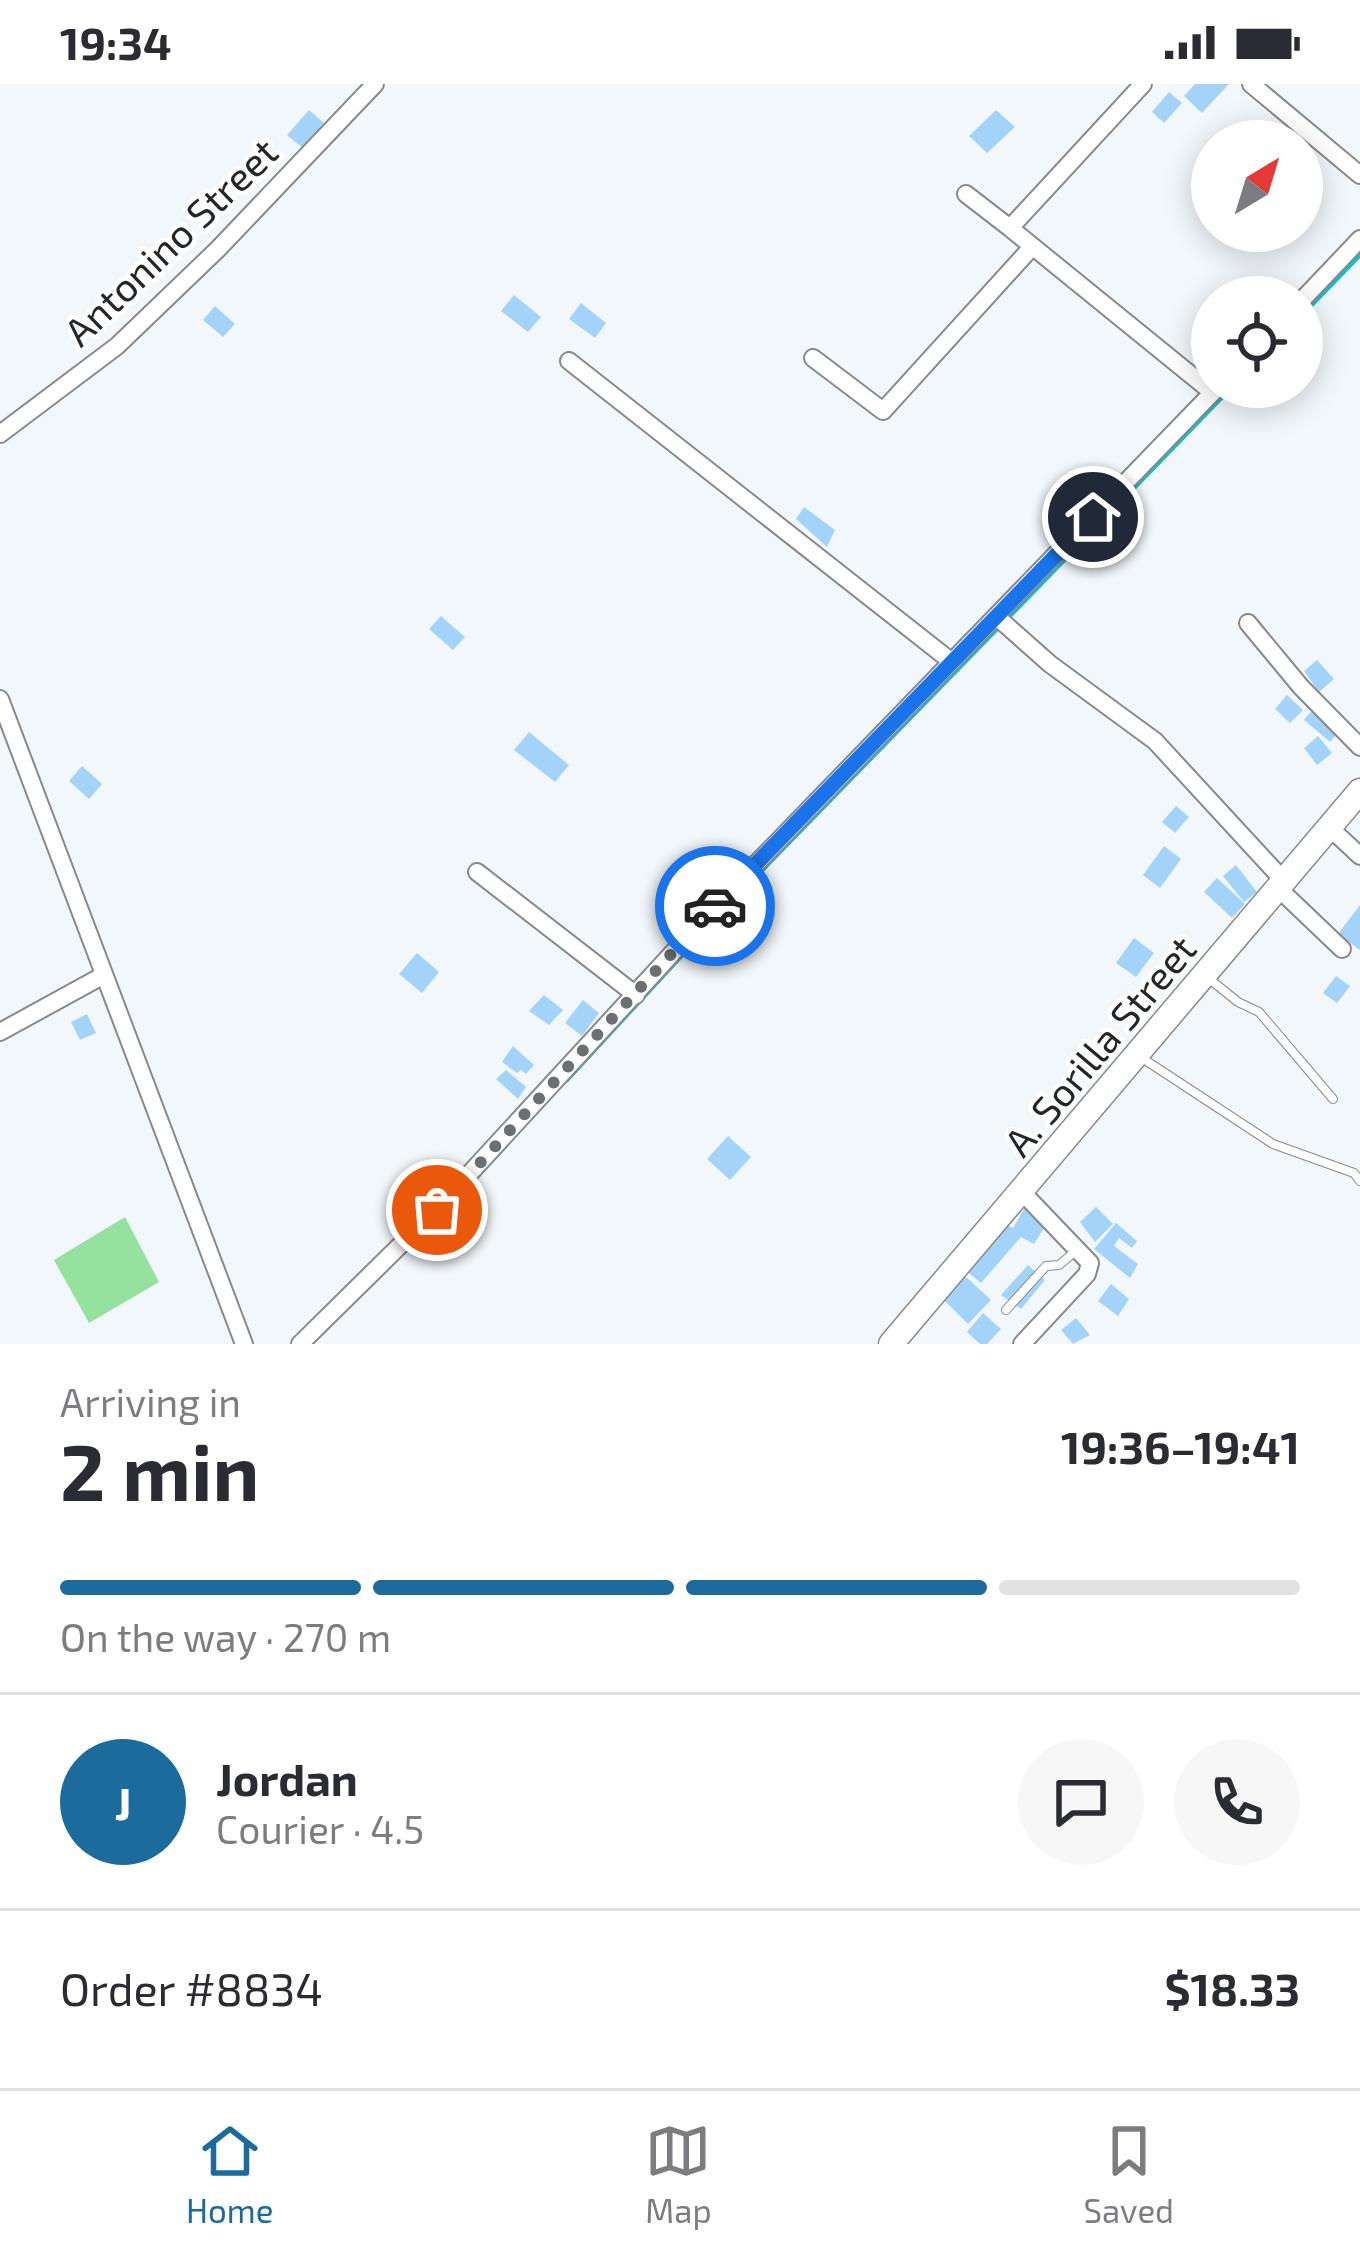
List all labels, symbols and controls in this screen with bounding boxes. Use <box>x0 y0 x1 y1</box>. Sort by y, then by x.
text: 19:34 <box>60 15 172 69</box>
north arrow <box>1191 120 1323 252</box>
map controls <box>1191 120 1323 408</box>
street label: Antonino Street <box>54 127 286 355</box>
button: locate <box>1191 276 1323 408</box>
pin <box>1042 466 1144 568</box>
icon: home <box>1060 484 1126 550</box>
courier <box>655 846 775 966</box>
icon: car <box>682 873 748 939</box>
street label: A. Sorilla Street <box>993 925 1205 1165</box>
pin <box>386 1159 488 1261</box>
icon: bag <box>404 1177 470 1243</box>
text: Arriving in <box>60 1378 241 1425</box>
text: 19:36–19:41 <box>1061 1419 1300 1473</box>
text: 2 min <box>60 1423 259 1517</box>
text: On the way · 270 m <box>60 1613 391 1660</box>
button: chat <box>1018 1739 1144 1865</box>
button: phone <box>1174 1739 1300 1865</box>
text: Jordan <box>216 1751 358 1805</box>
text: J <box>115 1775 131 1829</box>
text: Courier · 4.5 <box>216 1805 424 1852</box>
text: Order #8834 <box>60 1961 323 2015</box>
text: $18.33 <box>1164 1961 1300 2015</box>
tab: Home <box>186 2118 273 2230</box>
tab: Map <box>645 2118 712 2230</box>
tab: Saved <box>1083 2118 1174 2230</box>

